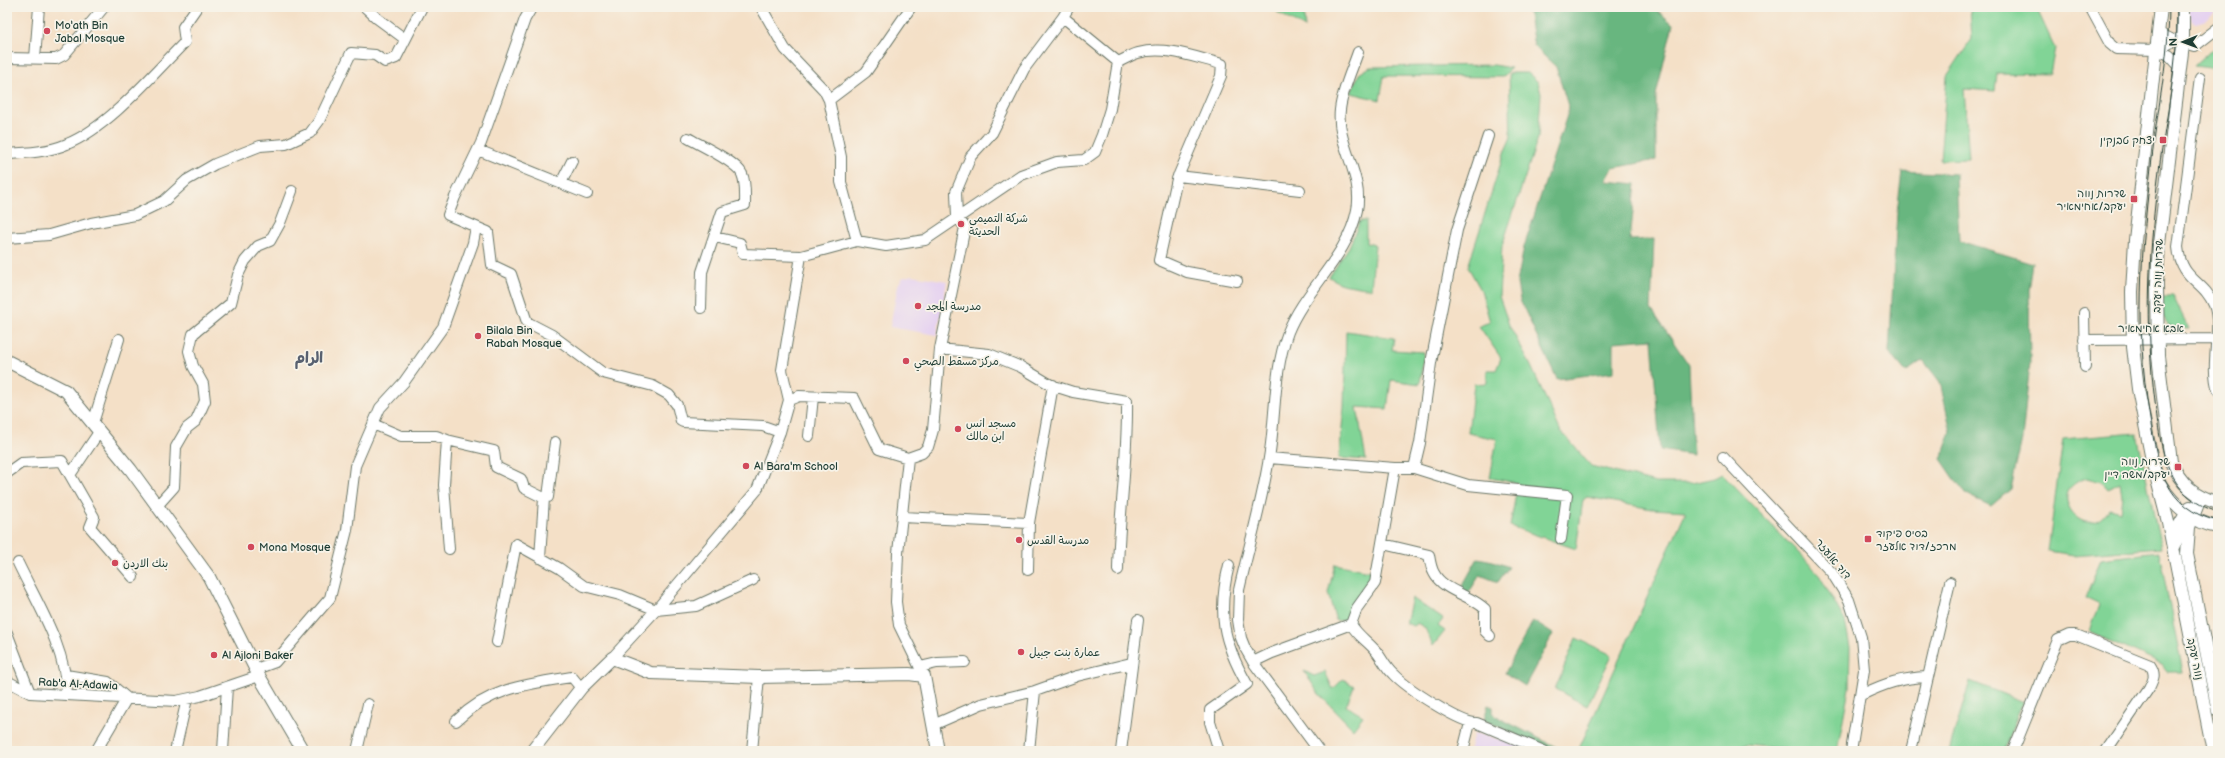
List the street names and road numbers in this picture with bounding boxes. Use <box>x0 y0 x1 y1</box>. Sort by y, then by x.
street label: שדרות נווה יעקב <box>2150 238 2166 313</box>
street label: אבא אחימאיר <box>2118 322 2184 335</box>
street label: דוד אלעזר <box>1812 536 1854 582</box>
street label: נווה יעקב <box>2184 637 2206 681</box>
street label: Rab'a Al-Adawia <box>38 675 118 693</box>

